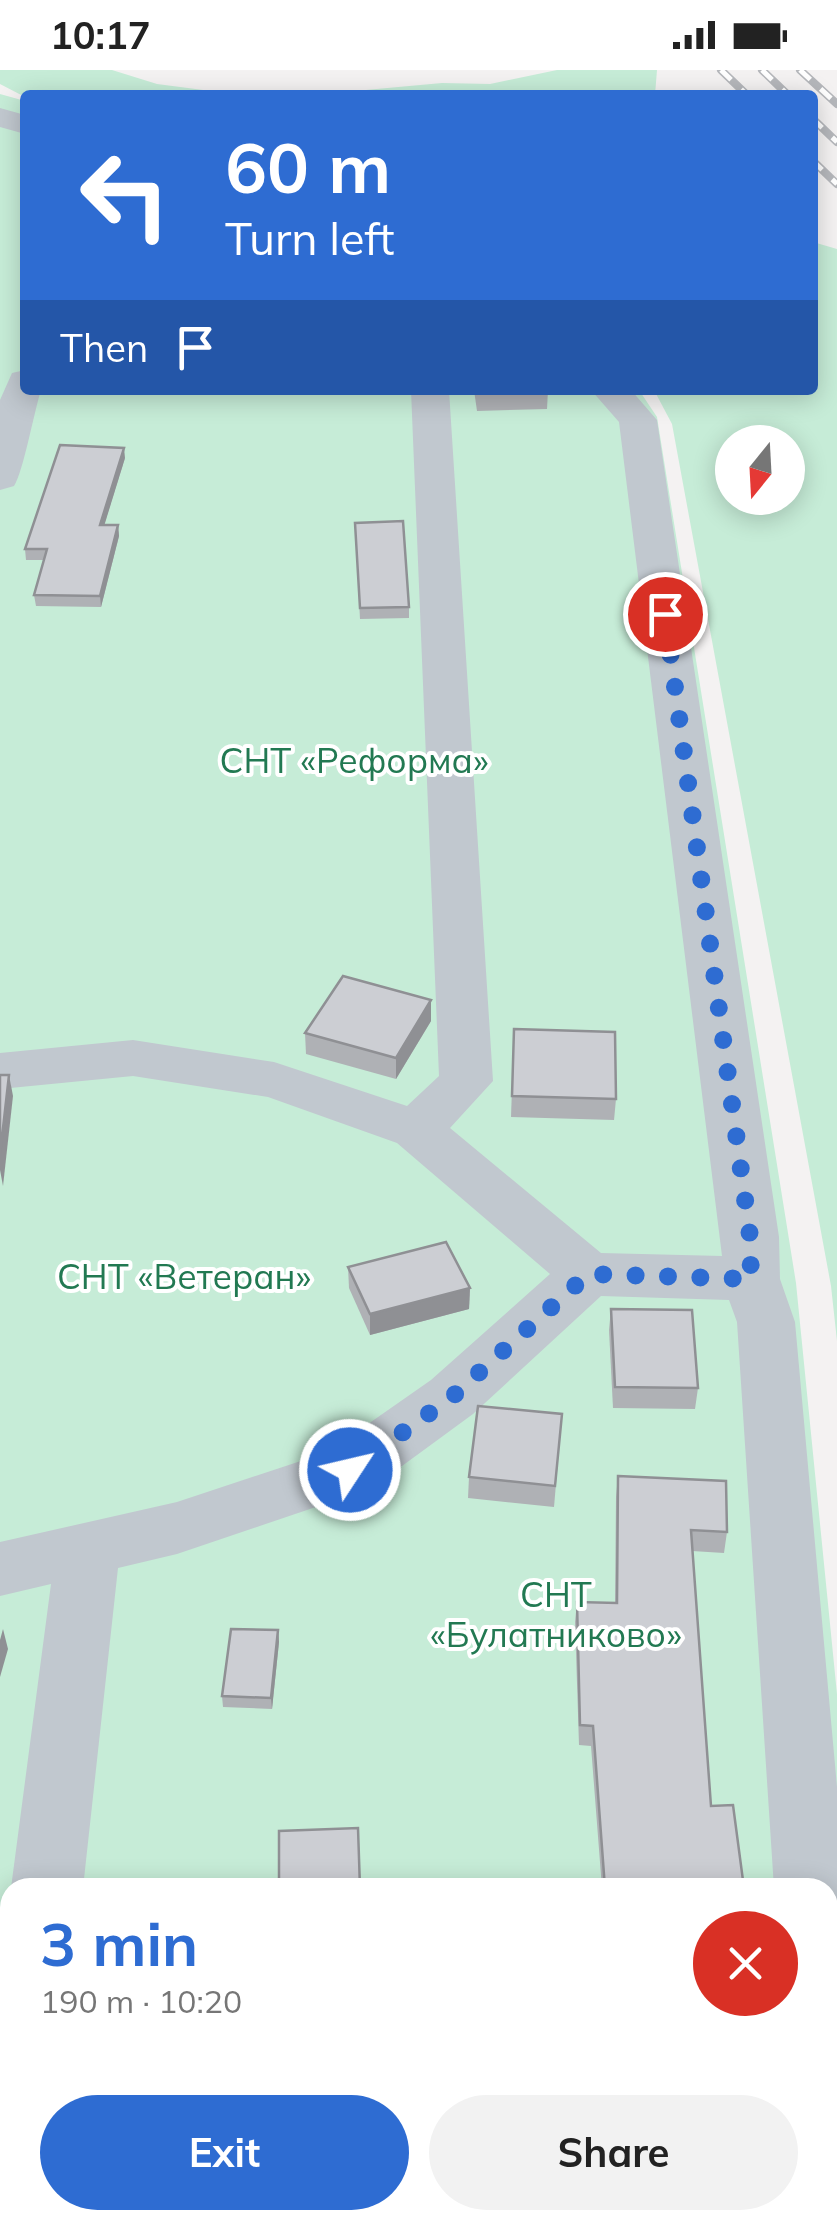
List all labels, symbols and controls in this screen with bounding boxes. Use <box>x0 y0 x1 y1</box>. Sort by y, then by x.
text: 10:17 <box>50 11 151 59</box>
text: 60 m <box>225 123 391 211</box>
icon: left <box>60 130 190 260</box>
text: Turn left <box>225 210 394 266</box>
icon: arrive <box>168 320 223 375</box>
text: Then <box>60 324 148 372</box>
north arrow <box>715 425 805 515</box>
map controls <box>715 425 805 515</box>
pin <box>623 572 708 657</box>
icon: arrive <box>638 587 693 642</box>
park label: СНТ «Реформа» <box>220 738 488 782</box>
park label: СНТ «Ветеран» <box>57 1254 311 1298</box>
position arrow <box>298 1418 402 1522</box>
park label: СНТ «Булатниково» <box>430 1572 682 1656</box>
text: 3 min <box>40 1906 198 1981</box>
button: close <box>693 1911 798 2016</box>
text: 190 m · 10:20 <box>40 1981 242 2021</box>
button: Exit <box>40 2095 409 2210</box>
button: Share <box>429 2095 798 2210</box>

